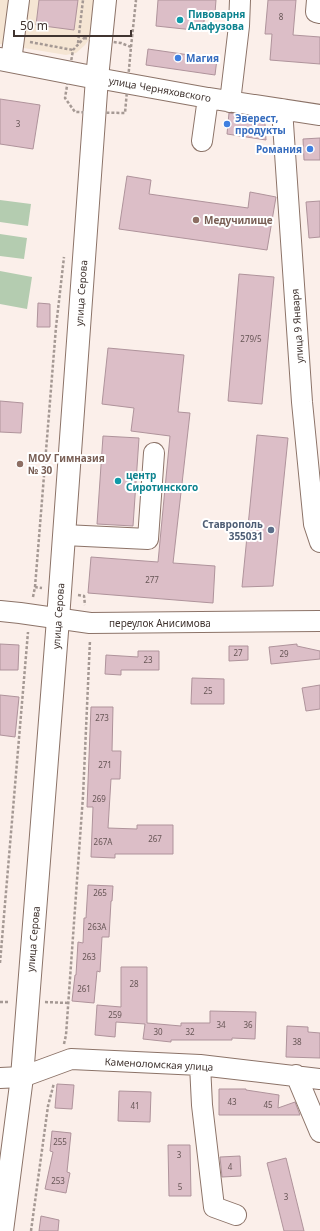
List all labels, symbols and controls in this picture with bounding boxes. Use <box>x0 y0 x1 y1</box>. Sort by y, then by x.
place label: Пивоварня Алафузова <box>188 7 245 33</box>
house number: 8 <box>279 11 284 22</box>
scale bar <box>14 12 131 38</box>
marker: Пивоварня Алафузова <box>175 15 185 25</box>
text: 50 m <box>20 17 48 34</box>
place label: Магия <box>186 51 219 65</box>
marker: Магия <box>173 53 183 63</box>
street label: улица Черняховского <box>108 73 212 105</box>
place label: Эверест, продукты <box>235 111 286 137</box>
house number: 3 <box>16 118 21 129</box>
marker: Эверест, продукты <box>222 119 232 129</box>
place label: Романия <box>256 142 302 156</box>
marker: Романия <box>305 144 315 154</box>
place label: Медучилище <box>204 213 273 227</box>
marker: Медучилище <box>191 215 201 225</box>
street label: улица Серова <box>72 260 90 326</box>
street label: улица 9 Января <box>287 288 307 364</box>
house number: 279/5 <box>240 333 262 344</box>
place label: МОУ Гимназия № 30 <box>28 451 105 477</box>
marker: МОУ Гимназия № 30 <box>15 459 25 469</box>
place label: центр Сиротинского <box>126 468 198 494</box>
marker: центр Сиротинского <box>113 476 123 486</box>
place label: Ставрополь 355031 <box>202 517 263 543</box>
marker: Ставрополь 355031 <box>266 525 276 535</box>
house number: 277 <box>145 574 159 585</box>
street label: улица Серова <box>49 583 67 649</box>
street label: переулок Анисимова <box>109 616 211 630</box>
house number: 27 <box>233 647 243 658</box>
house number: 29 <box>279 648 289 659</box>
house number: 23 <box>143 654 153 665</box>
house number: 25 <box>203 685 213 696</box>
house number: 273 <box>95 712 109 723</box>
house number: 271 <box>98 759 112 770</box>
house number: 269 <box>92 793 106 804</box>
house number: 267 <box>148 833 162 844</box>
house number: 267А <box>94 836 113 847</box>
house number: 265 <box>93 887 107 898</box>
street label: улица Серова <box>23 905 43 973</box>
house number: 263А <box>88 921 107 932</box>
house number: 263 <box>82 951 96 962</box>
house number: 28 <box>129 978 139 989</box>
house number: 261 <box>77 983 91 994</box>
house number: 259 <box>108 1009 122 1020</box>
house number: 34 <box>216 1019 226 1030</box>
house number: 36 <box>243 1019 253 1030</box>
house number: 30 <box>153 1026 163 1037</box>
house number: 32 <box>185 1026 195 1037</box>
house number: 38 <box>292 1036 302 1047</box>
street label: Каменоломская улица <box>104 1054 214 1074</box>
house number: 43 <box>227 1096 237 1107</box>
house number: 45 <box>263 1099 273 1110</box>
house number: 41 <box>130 1100 140 1111</box>
house number: 255 <box>53 1136 67 1147</box>
house number: 3 <box>177 1149 182 1160</box>
house number: 4 <box>228 1161 233 1172</box>
house number: 253 <box>51 1175 65 1186</box>
house number: 5 <box>178 1181 183 1192</box>
house number: 3 <box>284 1191 289 1202</box>

